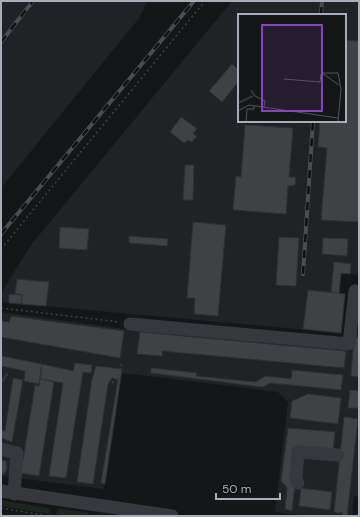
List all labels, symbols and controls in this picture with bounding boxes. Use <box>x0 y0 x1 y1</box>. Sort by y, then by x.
inset map <box>238 14 346 122</box>
scale bar <box>216 475 280 501</box>
text: 50 m <box>222 481 251 497</box>

